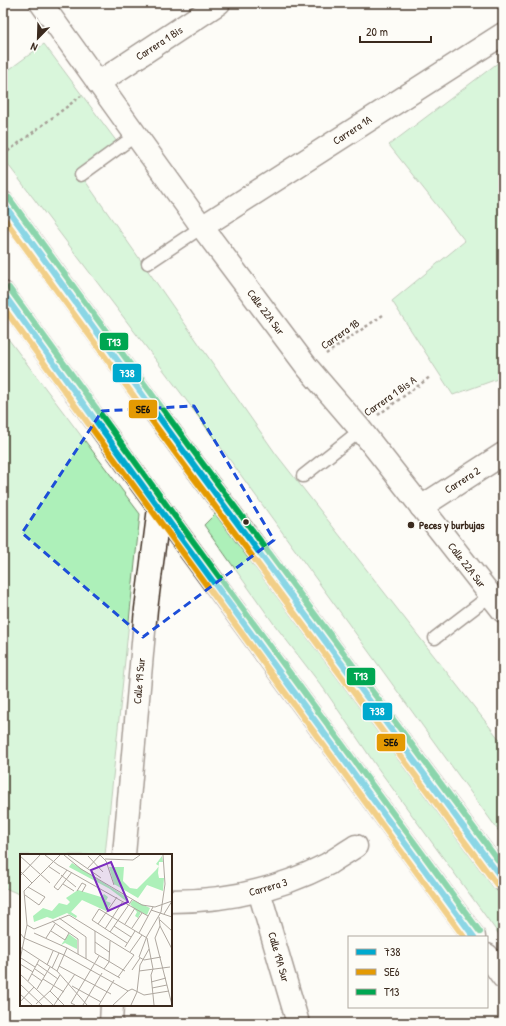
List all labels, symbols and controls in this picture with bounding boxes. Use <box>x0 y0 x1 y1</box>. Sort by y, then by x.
north arrow <box>18 18 58 58</box>
scale bar <box>360 18 431 44</box>
street label: Carrera 1 Bis <box>133 23 185 63</box>
text: 20 m <box>366 23 388 40</box>
text: N <box>29 40 40 55</box>
street label: Carrera 1A <box>330 112 375 148</box>
street label: Calle 22A Sur <box>244 286 288 338</box>
street label: Carrera 1B <box>318 315 362 352</box>
line badge: T13 <box>99 332 129 351</box>
text: T13 <box>106 335 121 349</box>
line badge: 738 <box>112 363 142 383</box>
text: 738 <box>118 366 135 380</box>
street label: Carrera 1 Bis A <box>361 372 419 419</box>
line badge: SE6 <box>128 399 158 419</box>
text: SE6 <box>136 402 151 416</box>
street label: Carrera 2 <box>442 463 482 497</box>
unlabelled marker <box>241 517 251 527</box>
place label: Peces y burbujas <box>419 518 485 533</box>
marker: Peces y burbujas <box>406 520 416 530</box>
street label: Calle 22A Sur <box>445 539 490 591</box>
street label: Calle 19 Sur <box>130 657 148 705</box>
line badge: T13 <box>346 667 376 686</box>
text: T13 <box>353 669 368 683</box>
line badge: 738 <box>362 702 393 721</box>
text: 738 <box>368 704 385 718</box>
line badge: SE6 <box>376 733 406 752</box>
text: SE6 <box>384 735 399 749</box>
inset map <box>20 854 172 1006</box>
street label: Carrera 3 <box>247 875 289 899</box>
street label: Calle 19A Sur <box>265 930 293 984</box>
legend <box>348 936 488 1008</box>
text: 738 <box>384 943 401 960</box>
text: SE6 <box>384 963 400 980</box>
text: T13 <box>384 983 399 1000</box>

